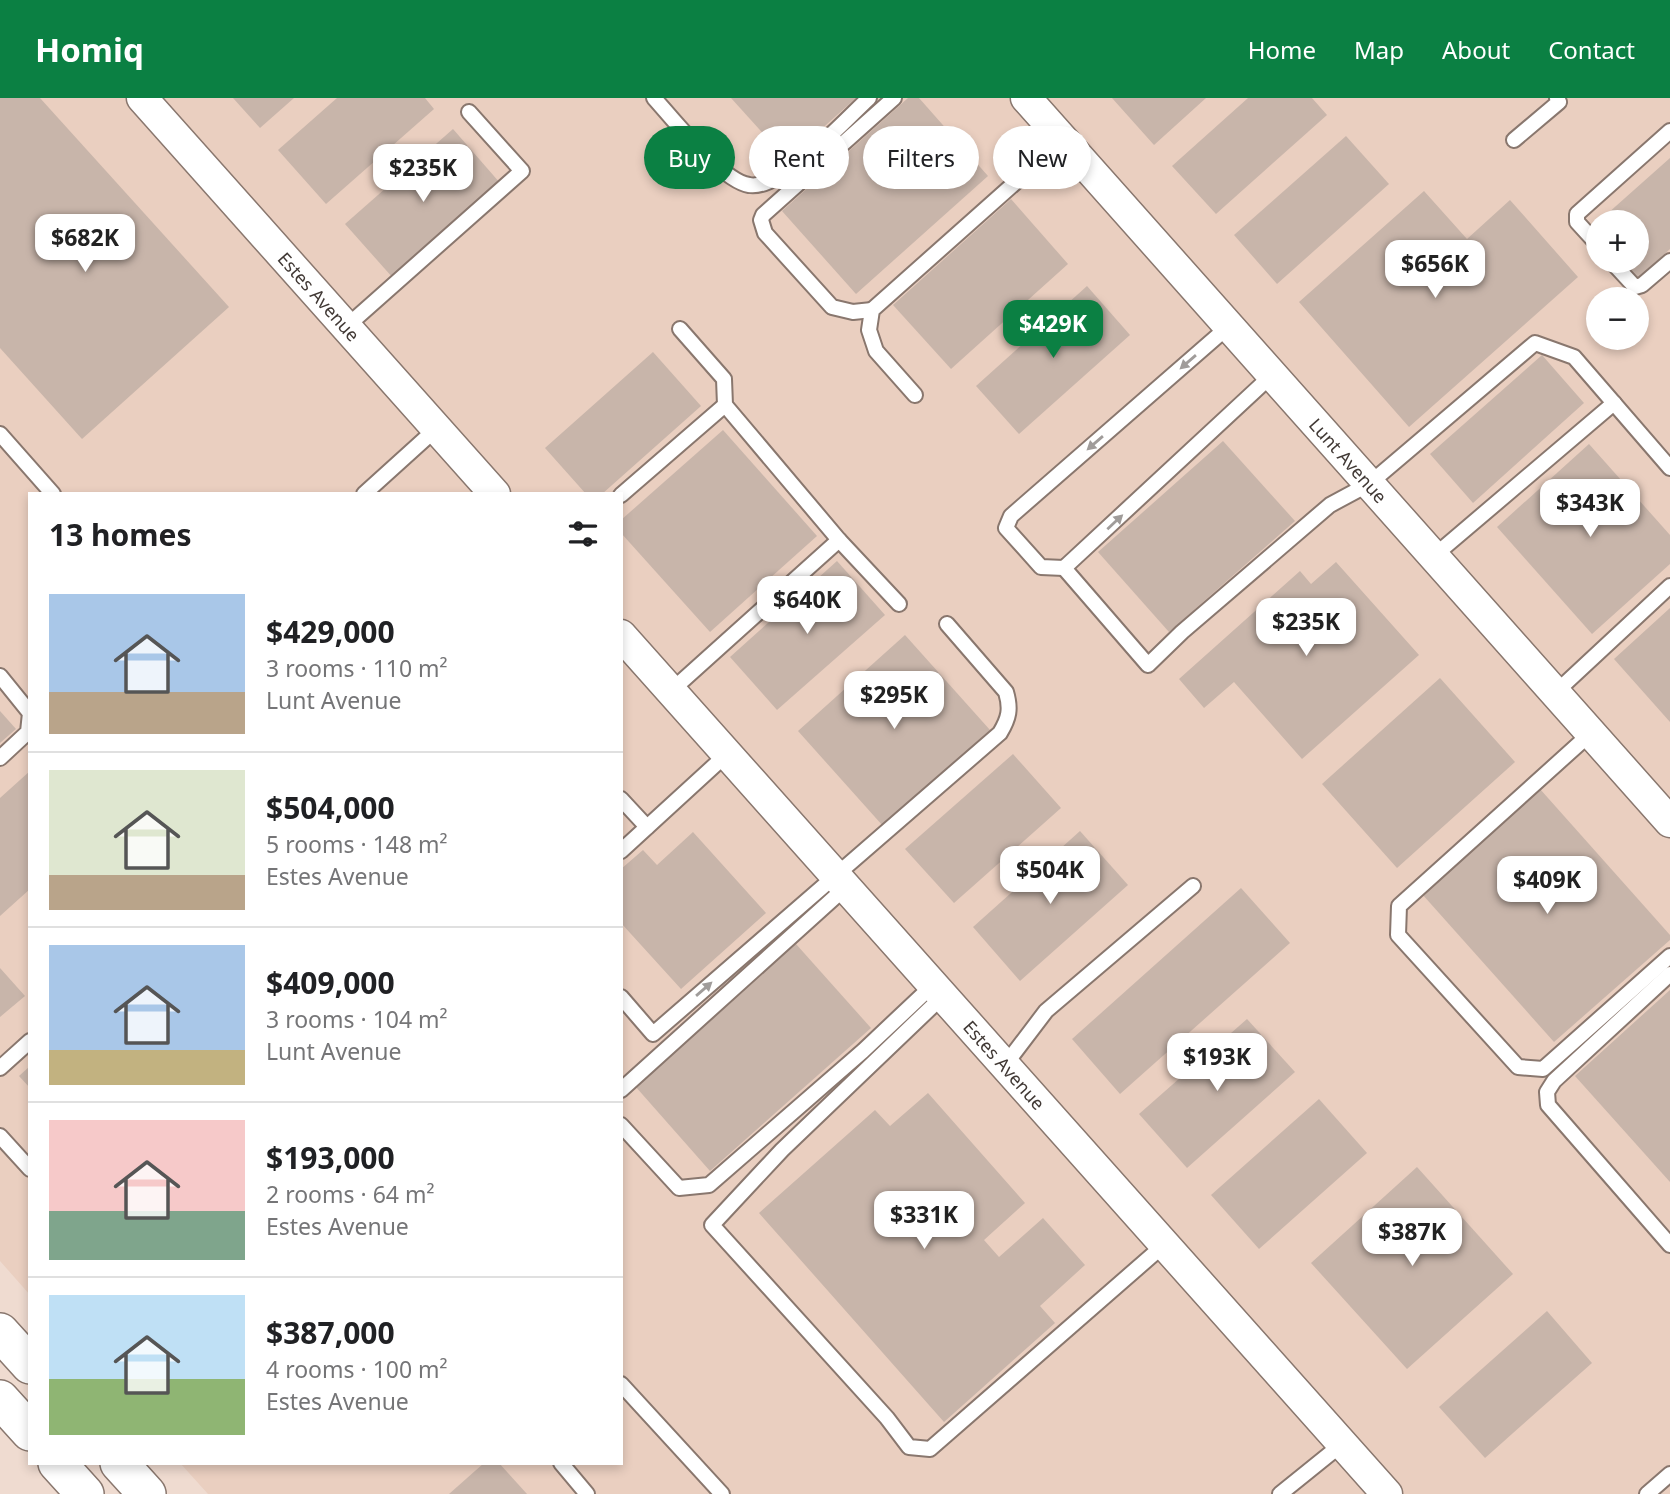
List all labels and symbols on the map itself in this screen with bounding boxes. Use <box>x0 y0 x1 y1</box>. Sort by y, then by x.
pin: $235K <box>374 144 472 204</box>
pin: $682K <box>36 214 134 274</box>
pin: $656K <box>1386 240 1484 300</box>
street label: Estes Avenue <box>273 247 365 346</box>
pin: $429K <box>1004 300 1102 360</box>
one-way arrow <box>1179 354 1197 370</box>
street label: Lunt Avenue <box>1304 413 1393 508</box>
one-way arrow <box>1087 435 1104 450</box>
pin: $343K <box>1541 480 1639 539</box>
one-way arrow <box>1106 514 1123 530</box>
pin: $640K <box>758 576 856 636</box>
pin: $235K <box>1257 598 1355 658</box>
pin: $295K <box>845 672 943 731</box>
pin: $504K <box>1001 846 1099 906</box>
pin: $409K <box>1498 856 1596 916</box>
one-way arrow <box>695 981 713 997</box>
street label: Estes Avenue <box>958 1015 1051 1115</box>
pin: $193K <box>1168 1034 1266 1093</box>
pin: $331K <box>875 1192 973 1251</box>
pin: $387K <box>1363 1208 1461 1268</box>

